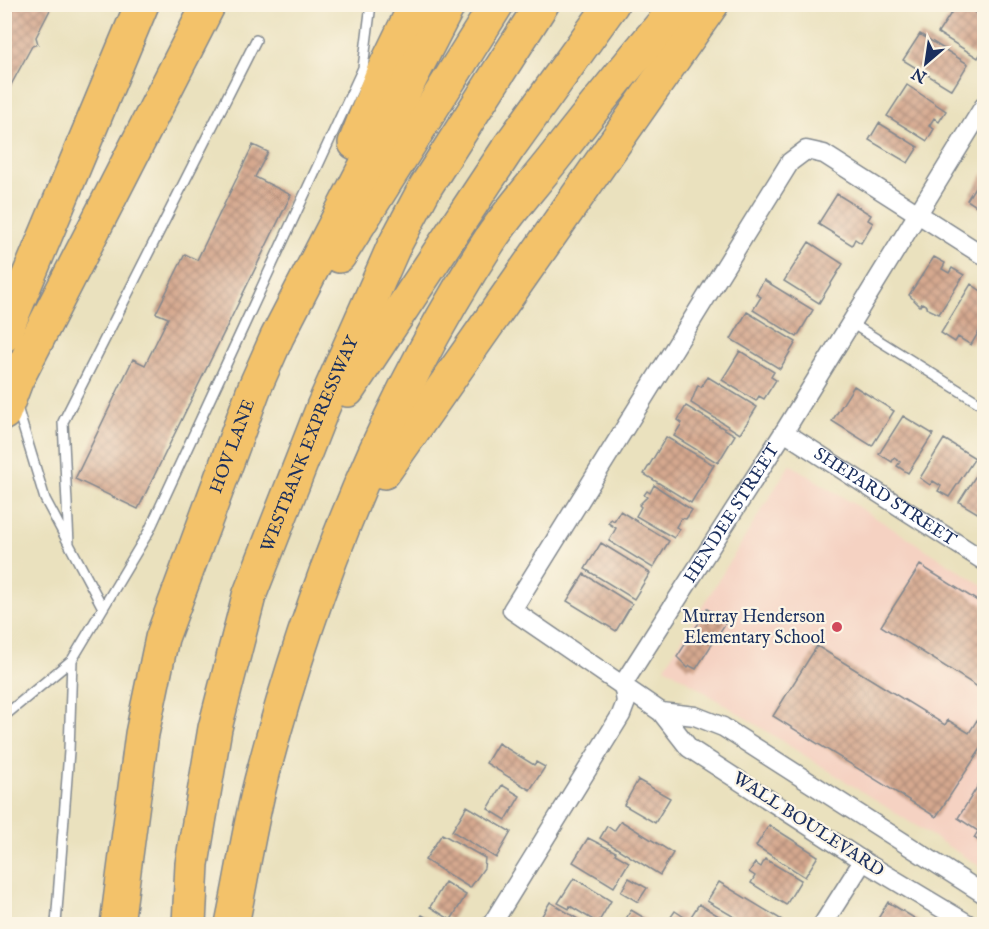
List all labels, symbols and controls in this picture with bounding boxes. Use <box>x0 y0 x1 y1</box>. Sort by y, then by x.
north arrow <box>896 33 956 93</box>
text: N <box>909 62 931 87</box>
street label: WESTBANK EXPRESSWAY <box>256 332 365 555</box>
street label: HOV LANE <box>205 396 261 497</box>
street label: HENDEE STREET <box>679 440 785 587</box>
street label: SHEPARD STREET <box>809 443 961 552</box>
place label: Murray Henderson Elementary School <box>682 606 825 650</box>
marker: Murray Henderson Elementary School <box>830 620 844 634</box>
street label: WALL BOULEVARD <box>728 767 888 883</box>

